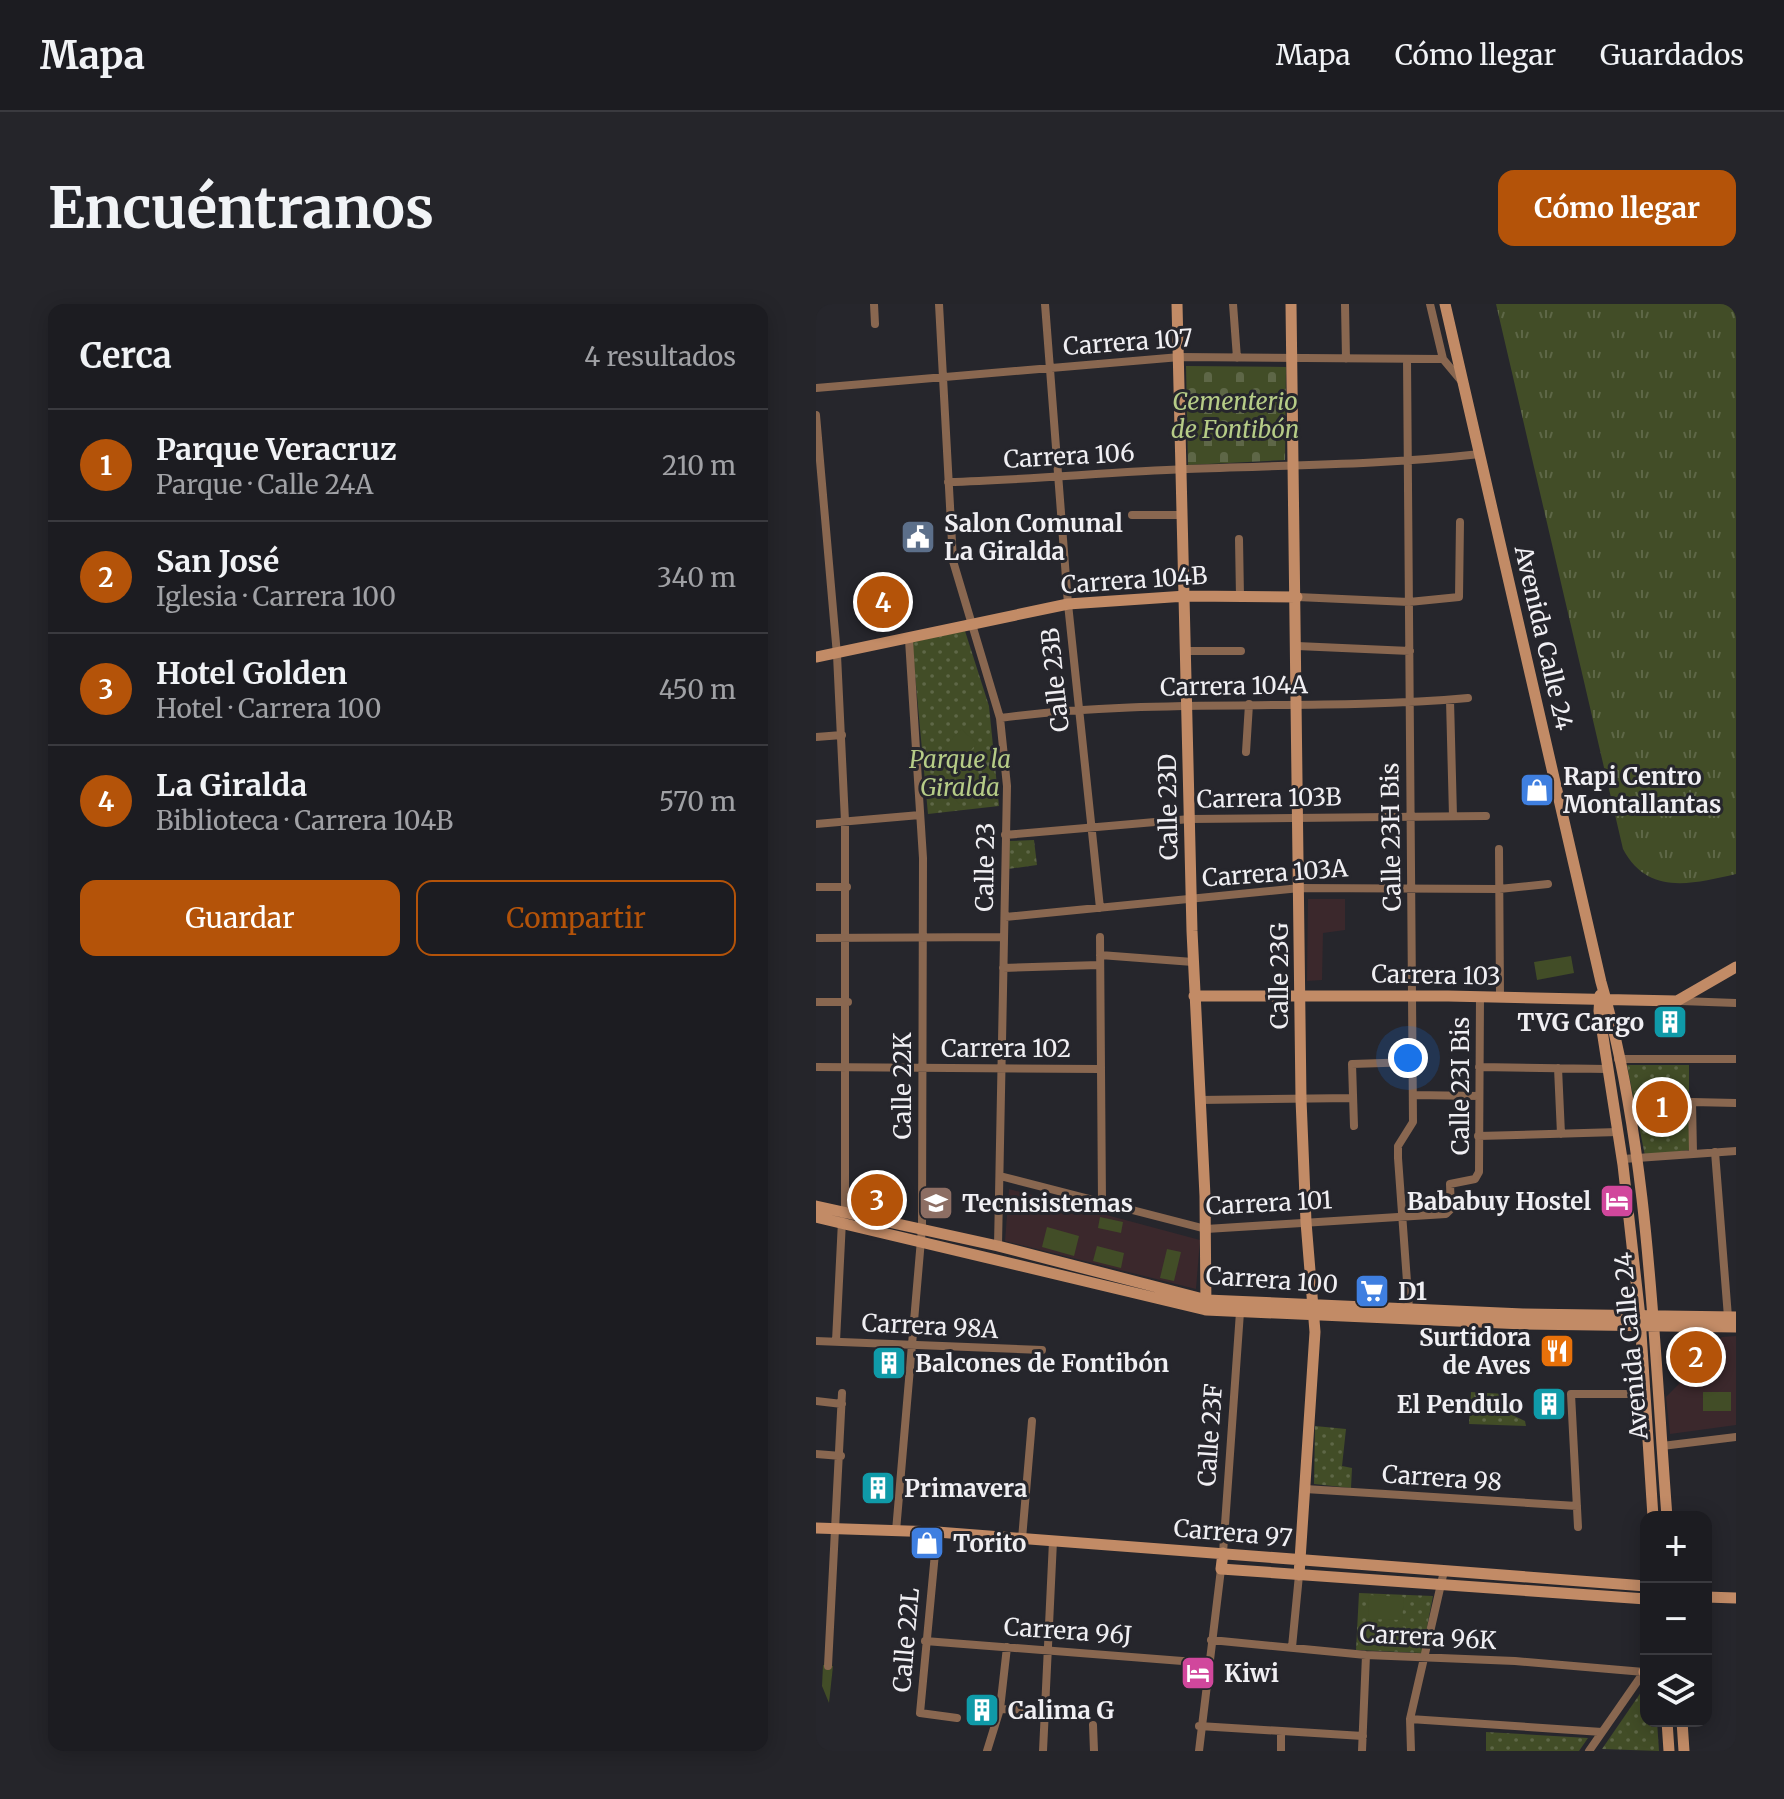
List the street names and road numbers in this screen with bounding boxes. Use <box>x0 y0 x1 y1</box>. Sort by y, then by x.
street label: Carrera 107 <box>1062 322 1194 362</box>
street label: Carrera 106 <box>1003 437 1135 475</box>
street label: Avenida Calle 24 <box>1507 542 1580 733</box>
street label: Carrera 104B <box>1060 559 1208 601</box>
street label: Calle 23B <box>1034 626 1076 734</box>
street label: Carrera 104A <box>1160 669 1309 703</box>
street label: Calle 23D <box>1152 754 1184 860</box>
street label: Calle 23H Bis <box>1374 762 1408 912</box>
street label: Carrera 103B <box>1196 781 1342 815</box>
street label: Calle 23 <box>969 822 1001 912</box>
street label: Carrera 103A <box>1201 852 1350 894</box>
street label: Calle 23G <box>1264 922 1295 1029</box>
street label: Carrera 103 <box>1371 958 1501 992</box>
street label: Calle 23I Bis <box>1445 1017 1476 1155</box>
street label: Calle 22K <box>887 1032 918 1140</box>
street label: Carrera 102 <box>941 1033 1071 1064</box>
street label: Carrera 101 <box>1205 1184 1333 1222</box>
street label: Avenida Calle 24 <box>1607 1251 1655 1442</box>
street label: Carrera 100 <box>1205 1260 1339 1300</box>
street label: Carrera 98A <box>861 1307 1000 1345</box>
street label: Calle 23F <box>1191 1382 1229 1488</box>
street label: Carrera 98 <box>1381 1458 1503 1498</box>
street label: Carrera 97 <box>1172 1512 1294 1554</box>
street label: Calle 22L <box>886 1586 926 1693</box>
street label: Carrera 96J <box>1003 1611 1133 1651</box>
street label: Carrera 96K <box>1359 1618 1498 1656</box>

